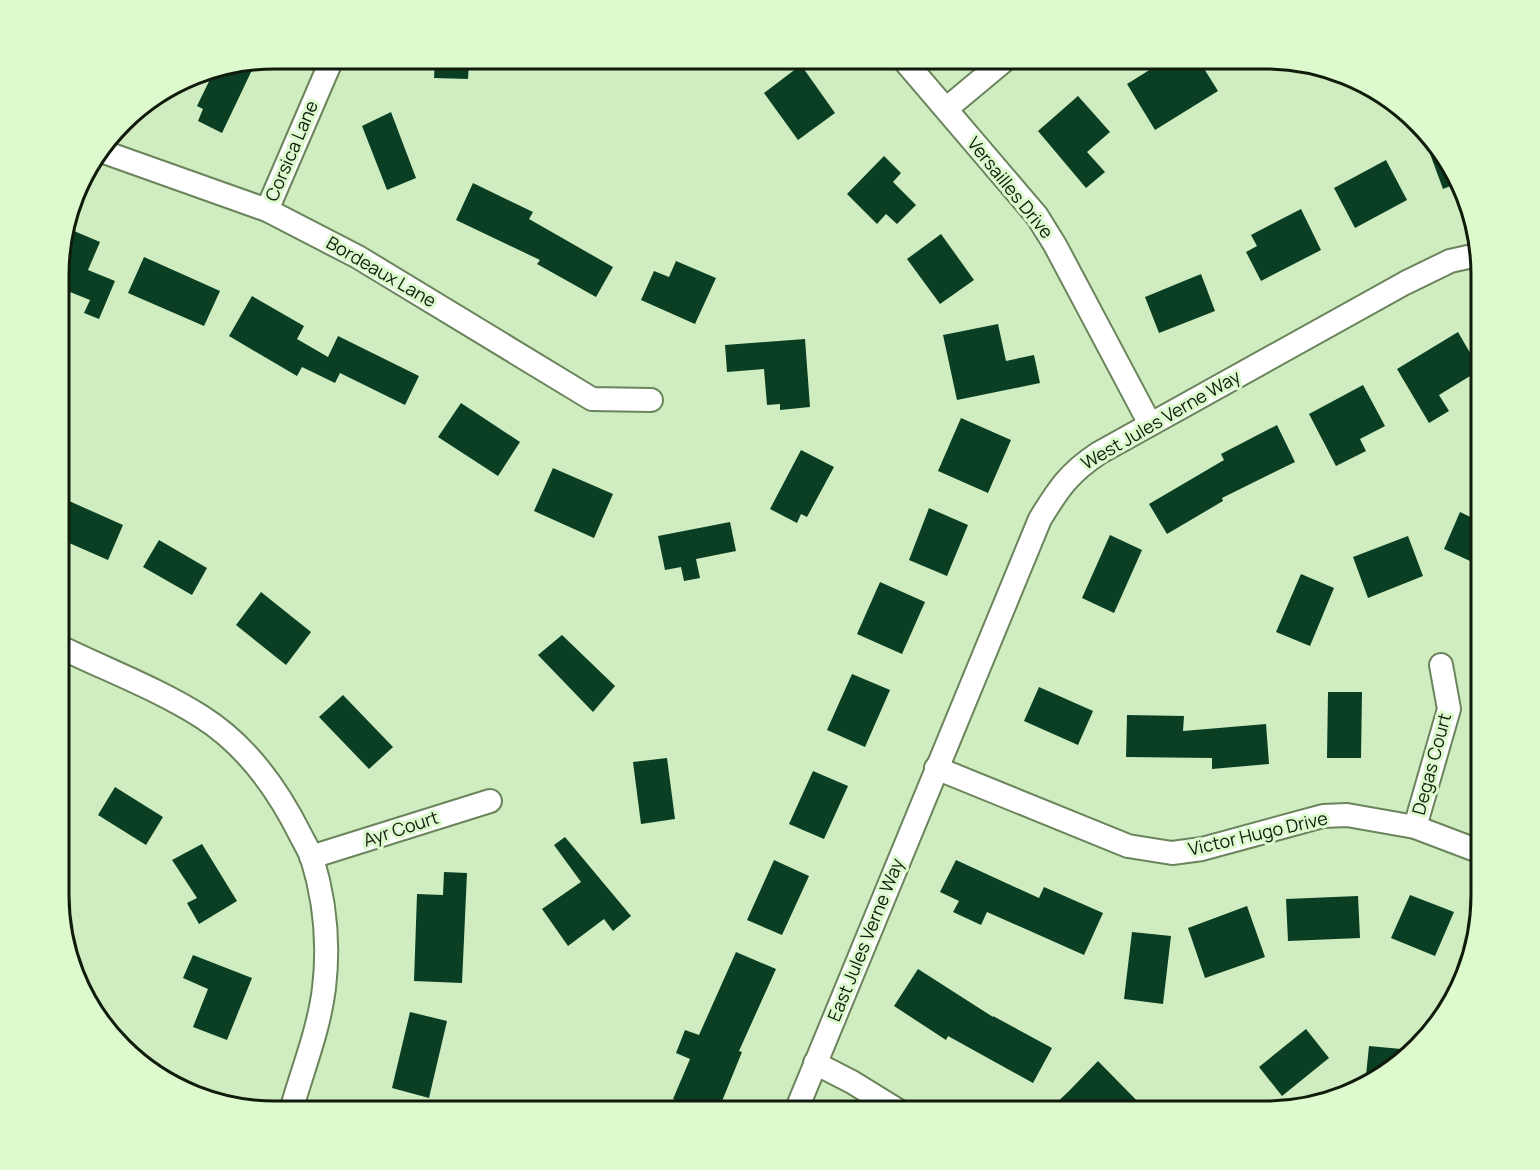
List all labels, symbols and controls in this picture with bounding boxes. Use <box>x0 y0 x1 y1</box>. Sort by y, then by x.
street label: Corsica Lane <box>259 97 323 205</box>
street label: Versailles Drive <box>962 132 1059 243</box>
street label: Bordeaux Lane <box>322 230 441 312</box>
street label: West Jules Verne Way <box>1077 364 1245 474</box>
street label: Degas Court <box>1406 710 1456 817</box>
street label: Ayr Court <box>360 805 441 852</box>
street label: Victor Hugo Drive <box>1186 805 1330 861</box>
street label: East Jules Verne Way <box>821 854 909 1025</box>

